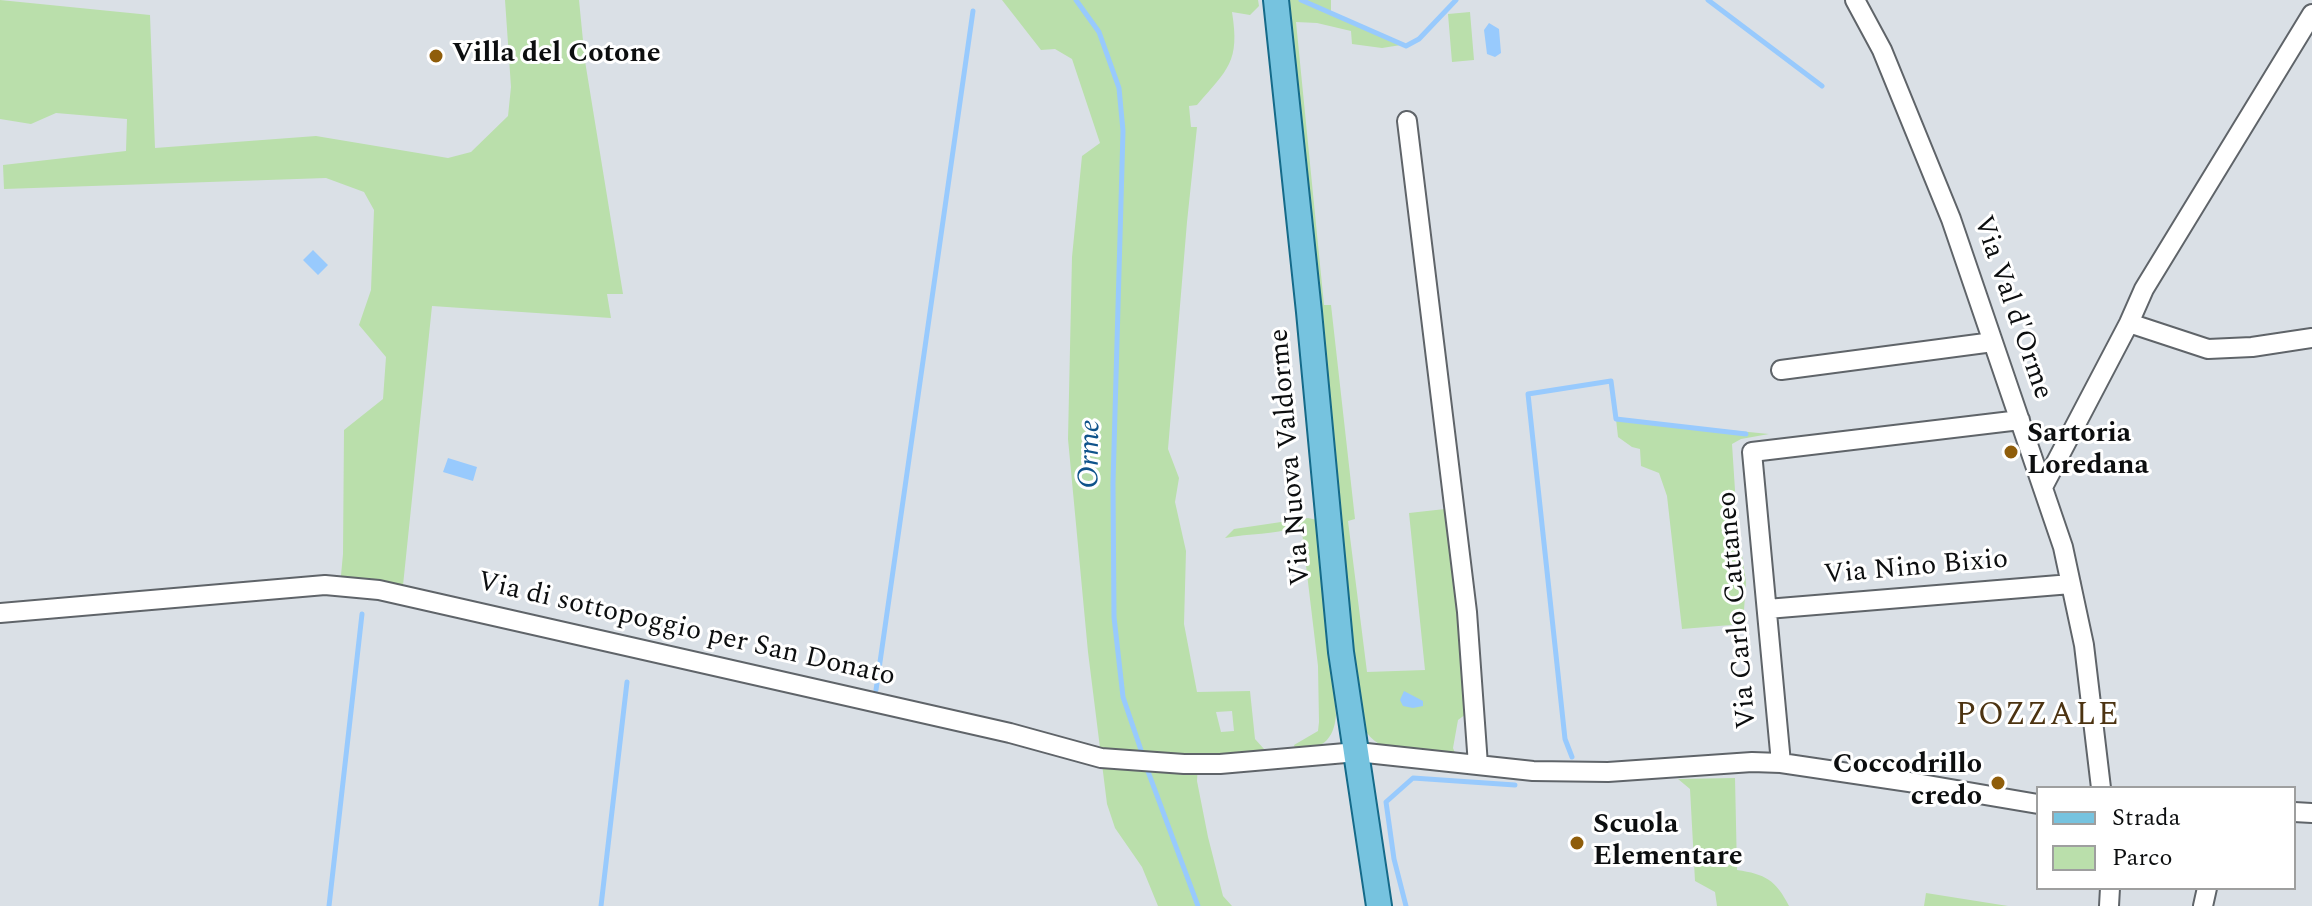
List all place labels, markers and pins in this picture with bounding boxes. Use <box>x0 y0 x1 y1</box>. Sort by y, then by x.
place label: Villa del Cotone <box>452 39 661 73</box>
marker: Villa del Cotone <box>427 47 445 65</box>
place label: Sartoria Loredana <box>2027 419 2149 485</box>
marker: Sartoria Loredana <box>2002 443 2020 461</box>
place label: Coccodrillo credo <box>1833 750 1982 816</box>
marker: Coccodrillo credo <box>1989 774 2007 792</box>
place label: Scuola Elementare <box>1593 810 1743 876</box>
marker: Scuola Elementare <box>1568 834 1586 852</box>

